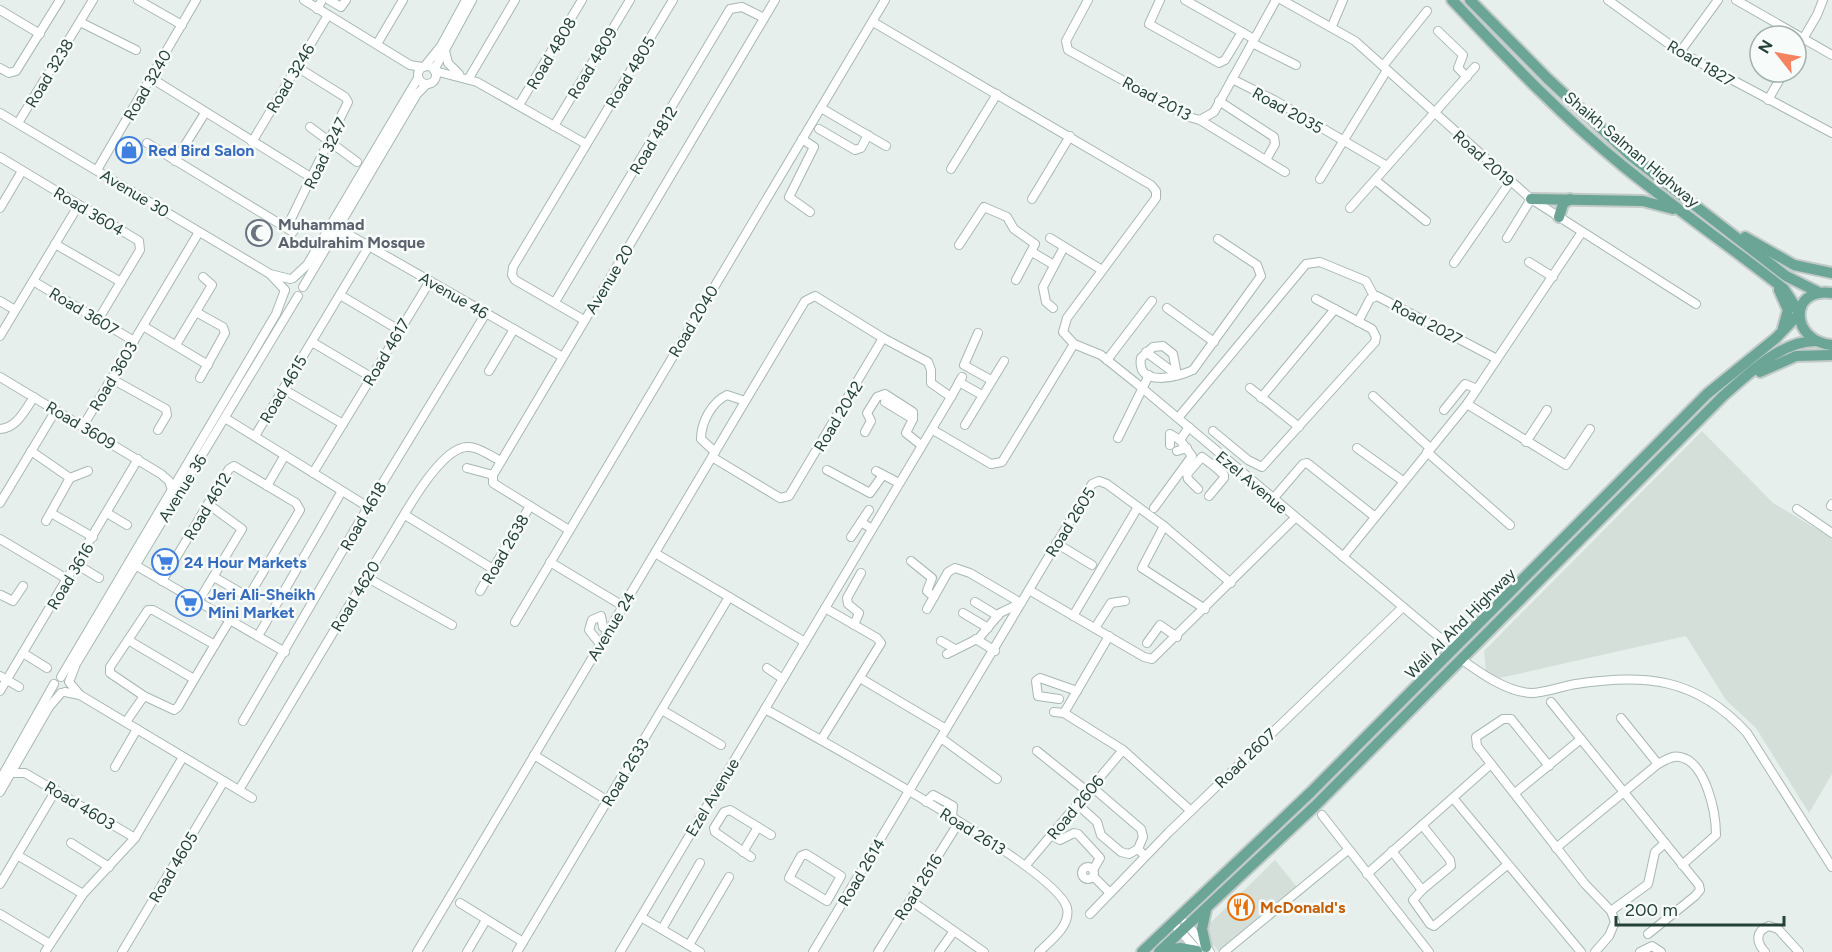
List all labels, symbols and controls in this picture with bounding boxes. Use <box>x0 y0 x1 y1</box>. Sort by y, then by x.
street label: Road 4808 <box>523 14 580 93</box>
street label: Road 4809 <box>564 24 621 102</box>
north arrow <box>1748 24 1808 84</box>
street label: Road 4805 <box>602 33 659 111</box>
street label: Road 3238 <box>21 35 77 111</box>
street label: Road 1827 <box>1664 36 1738 91</box>
text: N <box>1754 36 1777 57</box>
street label: Road 3246 <box>262 40 319 116</box>
street label: Road 3240 <box>120 46 175 124</box>
street label: Road 2013 <box>1119 72 1194 125</box>
street label: Road 2035 <box>1249 83 1326 138</box>
street label: Shaikh Salman Highway <box>1560 87 1703 212</box>
street label: Road 4812 <box>626 103 681 178</box>
street label: Road 3247 <box>300 114 351 192</box>
street label: Road 2019 <box>1449 126 1518 191</box>
shop icon: Red Bird Salon <box>114 135 144 165</box>
place label: Red Bird Salon <box>148 141 254 160</box>
street label: Avenue 30 <box>97 165 173 221</box>
street label: Road 3604 <box>50 183 127 240</box>
place label: Muhammad Abdulrahim Mosque <box>278 215 425 252</box>
mosque icon: Muhammad Abdulrahim Mosque <box>244 218 274 248</box>
street label: Avenue 20 <box>581 241 637 317</box>
street label: Avenue 46 <box>416 268 492 323</box>
street label: Road 2040 <box>665 282 722 361</box>
street label: Road 3607 <box>46 283 122 340</box>
street label: Road 2027 <box>1388 296 1466 349</box>
street label: Road 4617 <box>359 315 414 389</box>
street label: Road 3603 <box>85 338 142 414</box>
street label: Road 4615 <box>256 352 311 427</box>
street label: Road 2042 <box>810 378 867 455</box>
street label: Road 3609 <box>42 397 119 454</box>
street label: Ezel Avenue <box>1212 447 1292 518</box>
street label: Avenue 36 <box>154 451 211 525</box>
street label: Road 4612 <box>180 469 235 543</box>
street label: Road 4618 <box>336 478 391 554</box>
street label: Road 2605 <box>1042 484 1099 560</box>
street label: Road 2638 <box>478 511 533 587</box>
street label: Road 3616 <box>43 540 98 613</box>
supermarket icon: 24 Hour Markets <box>150 547 180 577</box>
place label: 24 Hour Markets <box>184 553 307 572</box>
street label: Road 4620 <box>327 558 384 635</box>
street label: Wali Al Ahd Highway <box>1401 564 1520 682</box>
place label: Jeri Ali-Sheikh Mini Market <box>208 585 315 622</box>
supermarket icon: Jeri Ali-Sheikh Mini Market <box>174 588 204 618</box>
street label: Avenue 24 <box>583 588 639 664</box>
street label: Road 2607 <box>1211 724 1280 792</box>
street label: Road 2633 <box>598 735 653 810</box>
street label: Ezel Avenue <box>682 755 743 840</box>
street label: Road 2606 <box>1043 771 1108 843</box>
street label: Road 4603 <box>41 777 118 834</box>
street label: Road 2613 <box>936 804 1009 859</box>
street label: Road 4605 <box>145 828 202 906</box>
street label: Road 2614 <box>834 835 889 909</box>
street label: Road 2616 <box>891 851 946 924</box>
scale bar <box>1616 889 1784 927</box>
restaurant icon: McDonald's <box>1226 892 1256 922</box>
place label: McDonald's <box>1260 898 1346 917</box>
text: 200 m <box>1625 899 1678 921</box>

